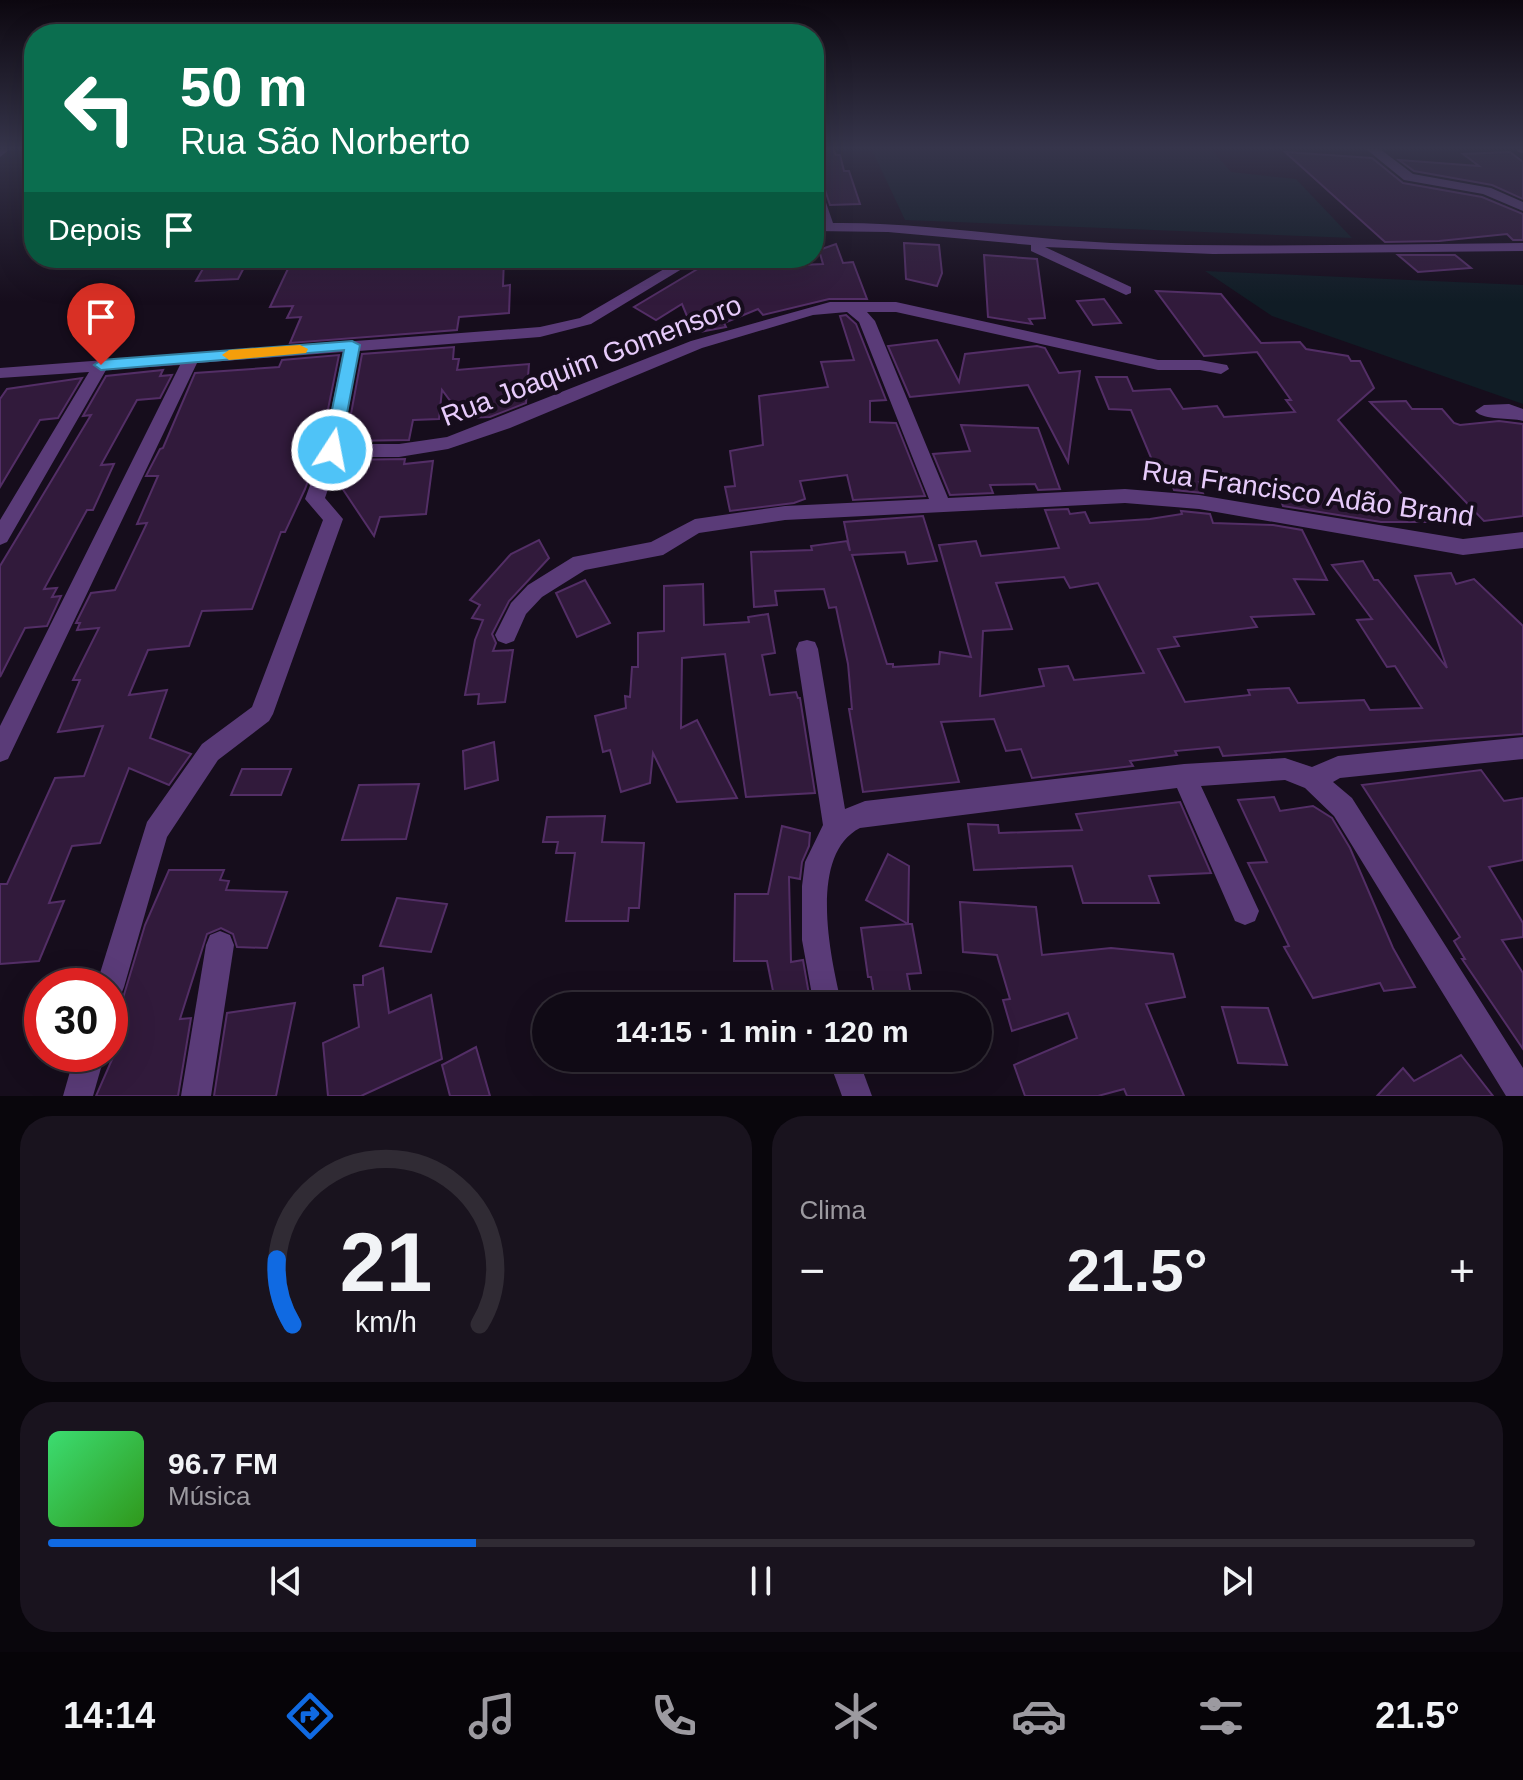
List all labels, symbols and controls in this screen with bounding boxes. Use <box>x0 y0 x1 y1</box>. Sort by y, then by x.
text: 50 m <box>180 55 308 118</box>
icon: left <box>48 56 152 160</box>
text: Rua São Norberto <box>180 121 470 162</box>
icon: arrive <box>157 208 201 252</box>
text: Depois <box>48 213 141 246</box>
pin <box>67 283 135 365</box>
street label: Rua Joaquim Gomensoro <box>437 289 746 432</box>
icon: arrive <box>79 295 123 339</box>
position arrow <box>290 408 374 492</box>
street label: Rua Francisco Adão Brand <box>1140 455 1476 532</box>
speed limit sign: 30 <box>24 968 128 1072</box>
text: 14:15 · 1 min · 120 m <box>615 1015 909 1048</box>
text: Clima <box>800 1195 866 1225</box>
text: 21 <box>339 1216 432 1309</box>
text: 21.5° <box>1067 1237 1208 1304</box>
text: − <box>800 1246 825 1295</box>
text: + <box>1449 1246 1475 1295</box>
text: km/h <box>355 1306 417 1338</box>
text: 96.7 FM <box>168 1447 278 1480</box>
text: Música <box>168 1481 250 1511</box>
icon: previous <box>264 1559 308 1603</box>
icon: pause <box>739 1559 783 1603</box>
icon: next <box>1215 1559 1259 1603</box>
icon: directions <box>282 1688 338 1744</box>
icon: music <box>464 1688 520 1744</box>
icon: phone <box>646 1688 702 1744</box>
icon: climate <box>828 1688 884 1744</box>
icon: car <box>1011 1688 1067 1744</box>
icon: filters <box>1193 1688 1249 1744</box>
text: 14:14 <box>63 1695 155 1736</box>
text: 21.5° <box>1375 1695 1460 1736</box>

